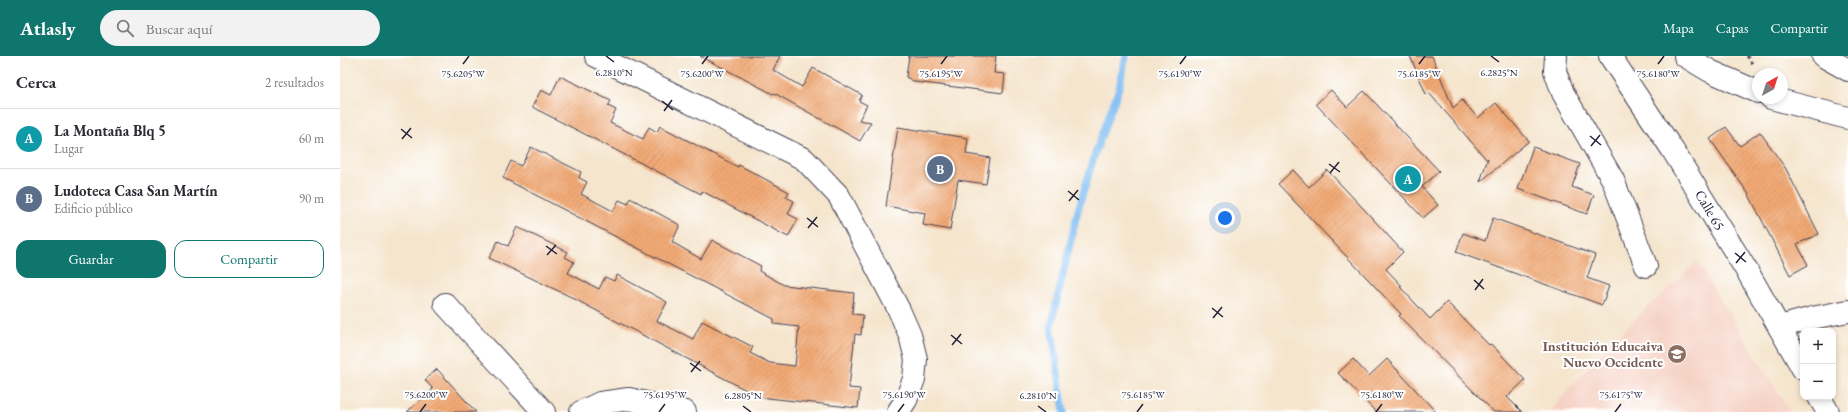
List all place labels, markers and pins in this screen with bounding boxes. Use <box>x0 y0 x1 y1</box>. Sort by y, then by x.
pin: B <box>927 154 953 184</box>
pin: A <box>1395 164 1421 194</box>
place label: Institución Educaiva Nuevo Occidente <box>1543 337 1664 371</box>
school or university icon: Institución Educaiva Nuevo Occidente <box>1666 343 1688 365</box>

